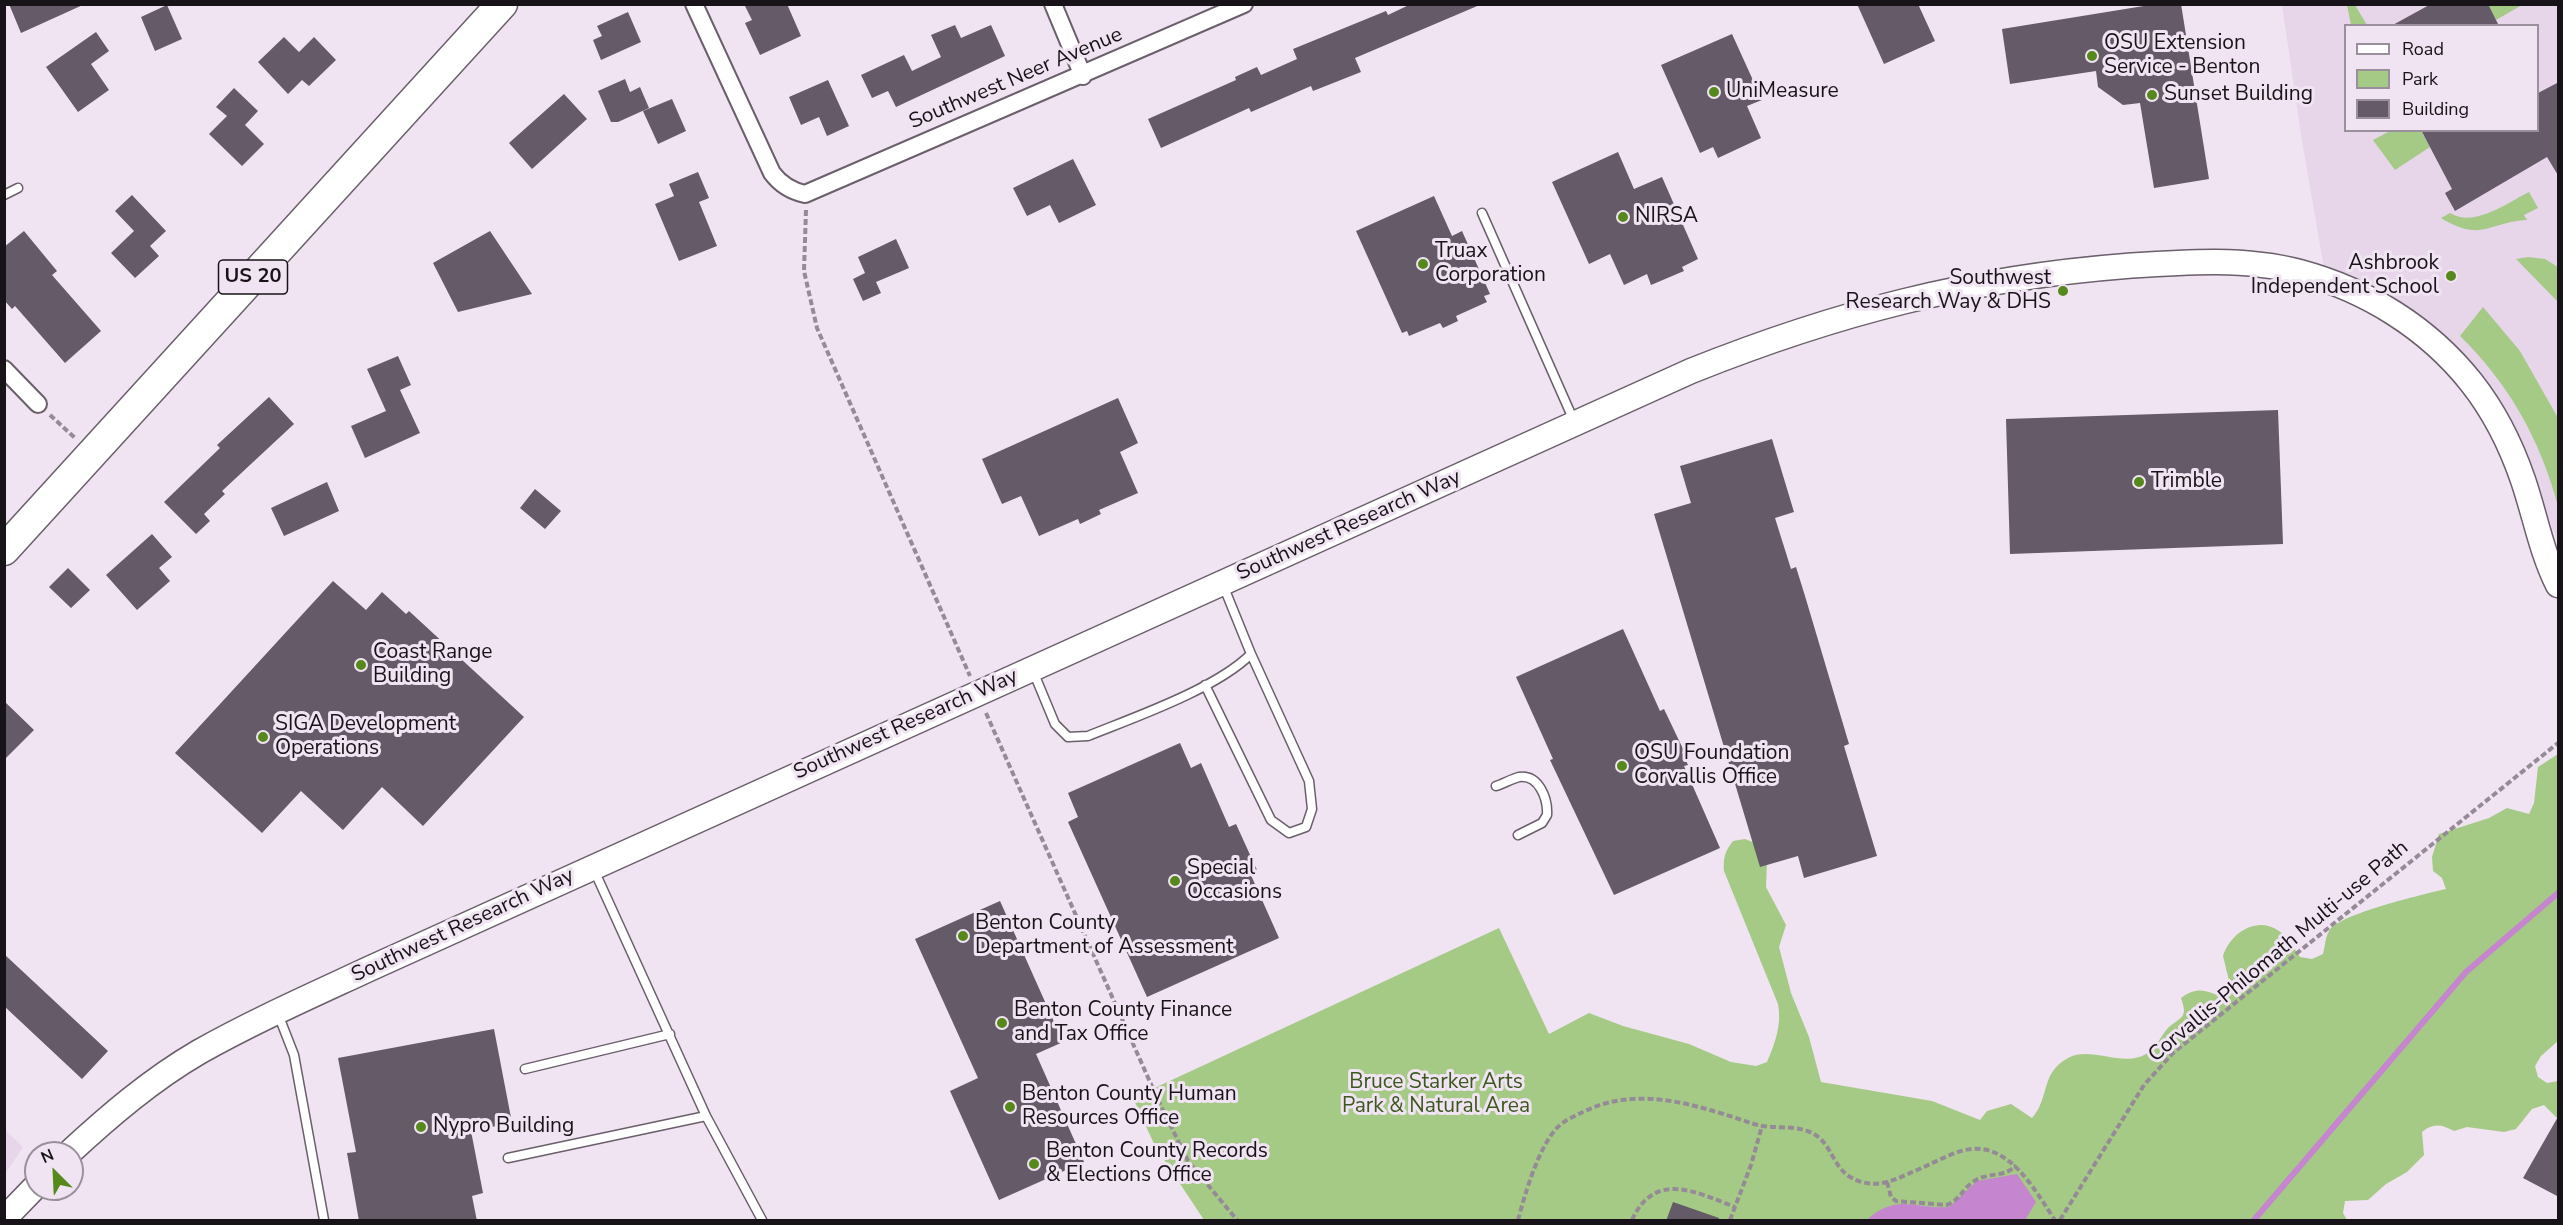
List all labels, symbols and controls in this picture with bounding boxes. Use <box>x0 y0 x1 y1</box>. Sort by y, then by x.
street label: Southwest Neer Avenue <box>906 23 1126 135</box>
legend <box>2344 24 2539 132</box>
place label: OSU Extension Service - Benton <box>2104 31 2260 81</box>
text: Road <box>2402 37 2444 61</box>
marker: OSU Extension Service - Benton <box>2085 49 2099 63</box>
text: Park <box>2402 67 2438 91</box>
place label: UniMeasure <box>1726 79 1839 105</box>
place label: Sunset Building <box>2164 82 2313 108</box>
marker: UniMeasure <box>1707 85 1721 99</box>
marker: Sunset Building <box>2145 88 2159 102</box>
text: Building <box>2402 97 2469 121</box>
place label: NIRSA <box>1635 204 1698 230</box>
marker: NIRSA <box>1616 210 1630 224</box>
place label: Truax Corporation <box>1435 239 1546 289</box>
place label: Ashbrook Independent School <box>2251 251 2439 301</box>
marker: Truax Corporation <box>1416 257 1430 271</box>
road number: US 20 <box>218 260 288 294</box>
place label: Southwest Research Way & DHS <box>1846 266 2051 316</box>
marker: Ashbrook Independent School <box>2444 269 2458 283</box>
marker: Southwest Research Way & DHS <box>2056 284 2070 298</box>
street label: Southwest Research Way <box>1233 465 1465 587</box>
place label: Trimble <box>2151 469 2222 495</box>
marker: Trimble <box>2132 475 2146 489</box>
place label: Coast Range Building <box>373 640 492 690</box>
marker: Coast Range Building <box>354 658 368 672</box>
street label: Southwest Research Way <box>790 664 1022 786</box>
place label: SIGA Development Operations <box>275 712 456 762</box>
marker: SIGA Development Operations <box>256 730 270 744</box>
place label: OSU Foundation Corvallis Office <box>1634 741 1789 791</box>
marker: OSU Foundation Corvallis Office <box>1615 759 1629 773</box>
street label: Corvallis-Philomath Multi-use Path <box>2144 836 2414 1068</box>
place label: Special Occasions <box>1187 856 1282 906</box>
street label: Southwest Research Way <box>348 863 578 989</box>
marker: Special Occasions <box>1168 874 1182 888</box>
place label: Benton County Department of Assessment <box>975 911 1234 961</box>
marker: Benton County Department of Assessment <box>956 929 970 943</box>
place label: Benton County Finance and Tax Office <box>1014 998 1232 1048</box>
marker: Benton County Finance and Tax Office <box>995 1016 1009 1030</box>
park label: Bruce Starker Arts Park & Natural Area <box>1342 1070 1530 1120</box>
place label: Benton County Human Resources Office <box>1022 1082 1237 1132</box>
marker: Benton County Human Resources Office <box>1003 1100 1017 1114</box>
place label: Nypro Building <box>433 1114 574 1140</box>
marker: Nypro Building <box>414 1120 428 1134</box>
place label: Benton County Records & Elections Office <box>1046 1139 1268 1189</box>
north arrow <box>24 1141 84 1201</box>
text: N <box>38 1144 57 1169</box>
marker: Benton County Records & Elections Office <box>1027 1157 1041 1171</box>

